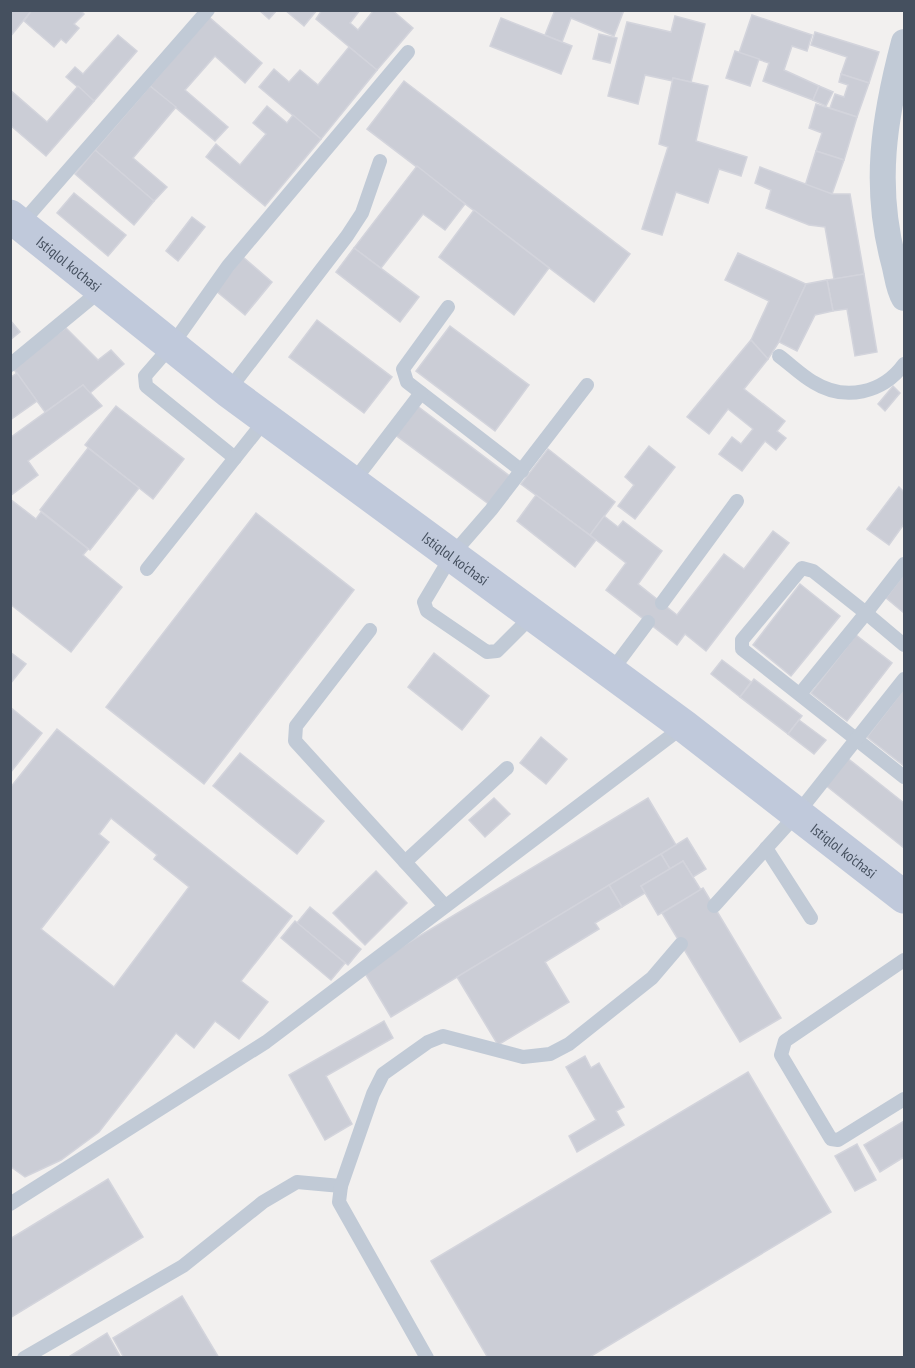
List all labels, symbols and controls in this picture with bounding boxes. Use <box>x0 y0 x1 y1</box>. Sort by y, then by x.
street label: Istiqlol ko'chasi <box>33 232 106 296</box>
street label: Istiqlol ko'chasi <box>418 527 493 589</box>
street label: Istiqlol ko'chasi <box>807 819 881 882</box>

